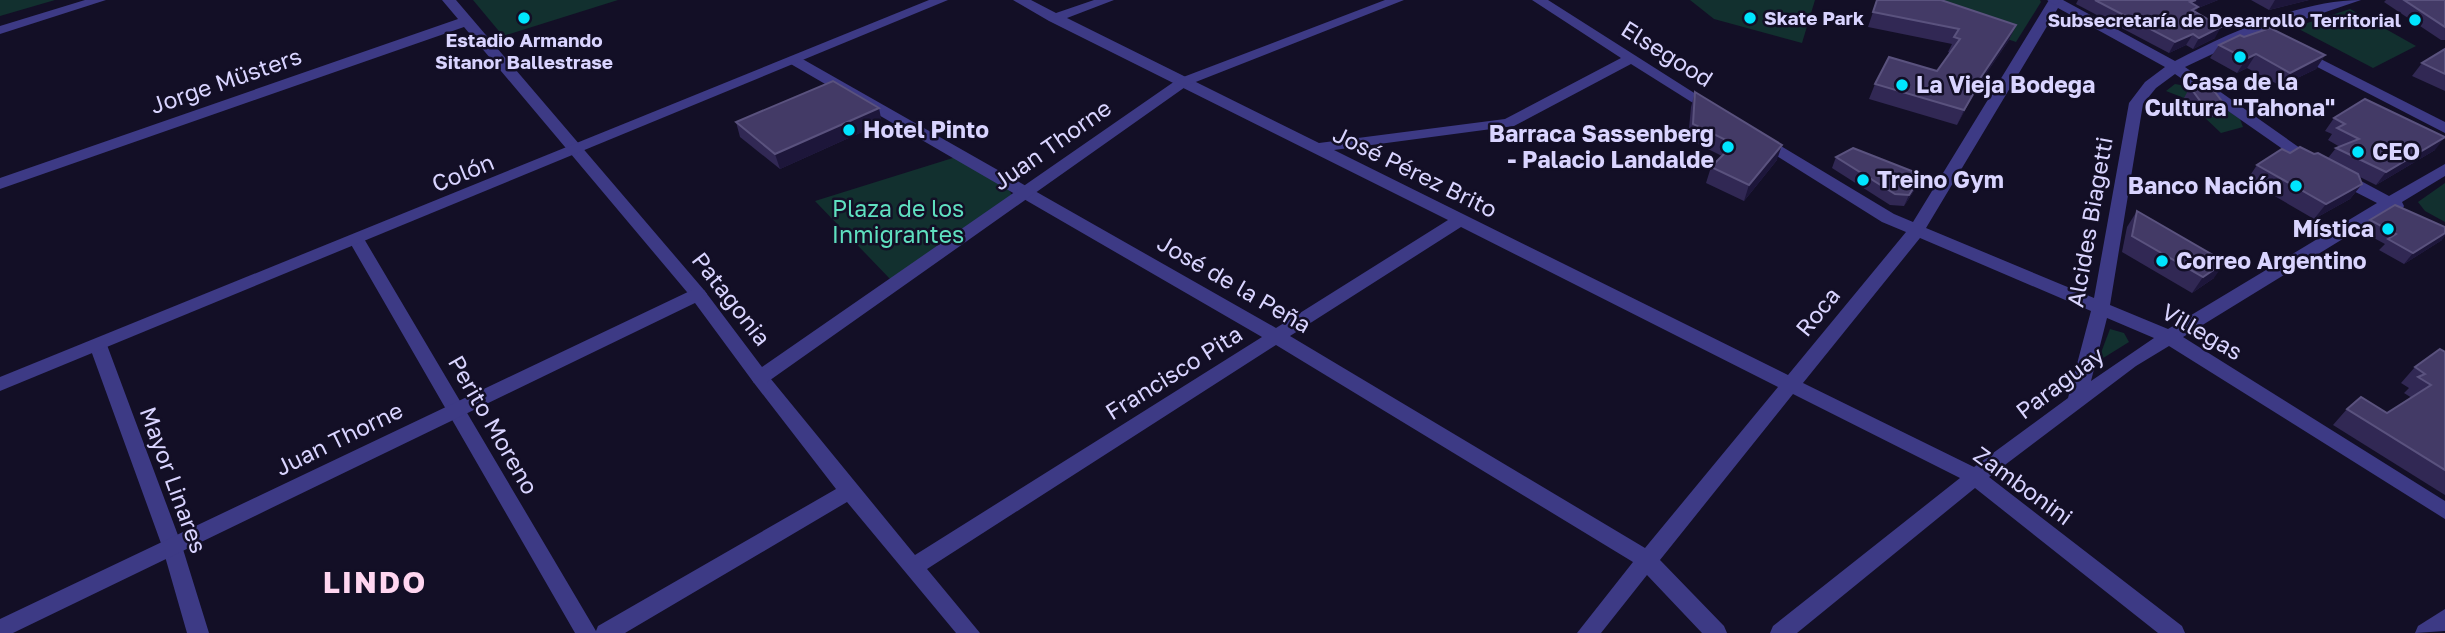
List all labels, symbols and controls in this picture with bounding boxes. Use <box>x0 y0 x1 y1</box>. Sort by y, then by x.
place label: Skate Park <box>1764 6 1864 29</box>
place label: Subsecretaría de Desarrollo Territorial <box>2047 8 2401 31</box>
marker: Estadio Armando Sitanor Ballestrase <box>516 10 532 26</box>
marker: Skate Park <box>1742 10 1758 26</box>
marker: Subsecretaría de Desarrollo Territorial <box>2407 12 2423 28</box>
street label: Elsegood <box>1617 14 1719 92</box>
place label: Estadio Armando Sitanor Ballestrase <box>435 28 613 73</box>
street label: Jorge Müsters <box>146 41 305 119</box>
marker: Casa de la Cultura "Tahona" <box>2232 49 2248 65</box>
place label: Casa de la Cultura "Tahona" <box>2145 67 2335 121</box>
place label: La Vieja Bodega <box>1916 70 2095 98</box>
marker: La Vieja Bodega <box>1894 77 1910 93</box>
street label: Juan Thorne <box>987 93 1116 195</box>
place label: Hotel Pinto <box>863 115 989 143</box>
street label: José Pérez Brito <box>1329 119 1502 223</box>
place label: Barraca Sassenberg - Palacio Landalde <box>1489 119 1714 173</box>
marker: Hotel Pinto <box>841 122 857 138</box>
street label: Alcides Biagetti <box>2060 134 2118 309</box>
place label: CEO <box>2372 137 2420 165</box>
marker: Barraca Sassenberg - Palacio Landalde <box>1720 139 1736 155</box>
marker: CEO <box>2350 144 2366 160</box>
street label: Colón <box>427 147 498 197</box>
place label: Treino Gym <box>1877 165 2004 193</box>
place label: Banco Nación <box>2128 171 2282 199</box>
marker: Treino Gym <box>1855 172 1871 188</box>
marker: Banco Nación <box>2288 178 2304 194</box>
park label: Plaza de los Inmigrantes <box>832 194 964 248</box>
place label: Mística <box>2292 214 2374 242</box>
marker: Mística <box>2380 221 2396 237</box>
street label: José de la Peña <box>1153 228 1316 338</box>
street label: Patagonia <box>687 246 777 351</box>
place label: Correo Argentino <box>2176 246 2367 274</box>
marker: Correo Argentino <box>2154 253 2170 269</box>
street label: Roca <box>1789 281 1845 341</box>
street label: Villegas <box>2157 297 2248 365</box>
street label: Francisco Pita <box>1100 319 1247 425</box>
street label: Paraguay <box>2010 340 2109 424</box>
street label: Perito Moreno <box>443 350 545 499</box>
street label: Juan Thorne <box>270 395 407 481</box>
street label: Mayor Linares <box>134 403 213 557</box>
street label: Zambonini <box>1969 440 2079 531</box>
district label: LINDO <box>323 564 427 600</box>

